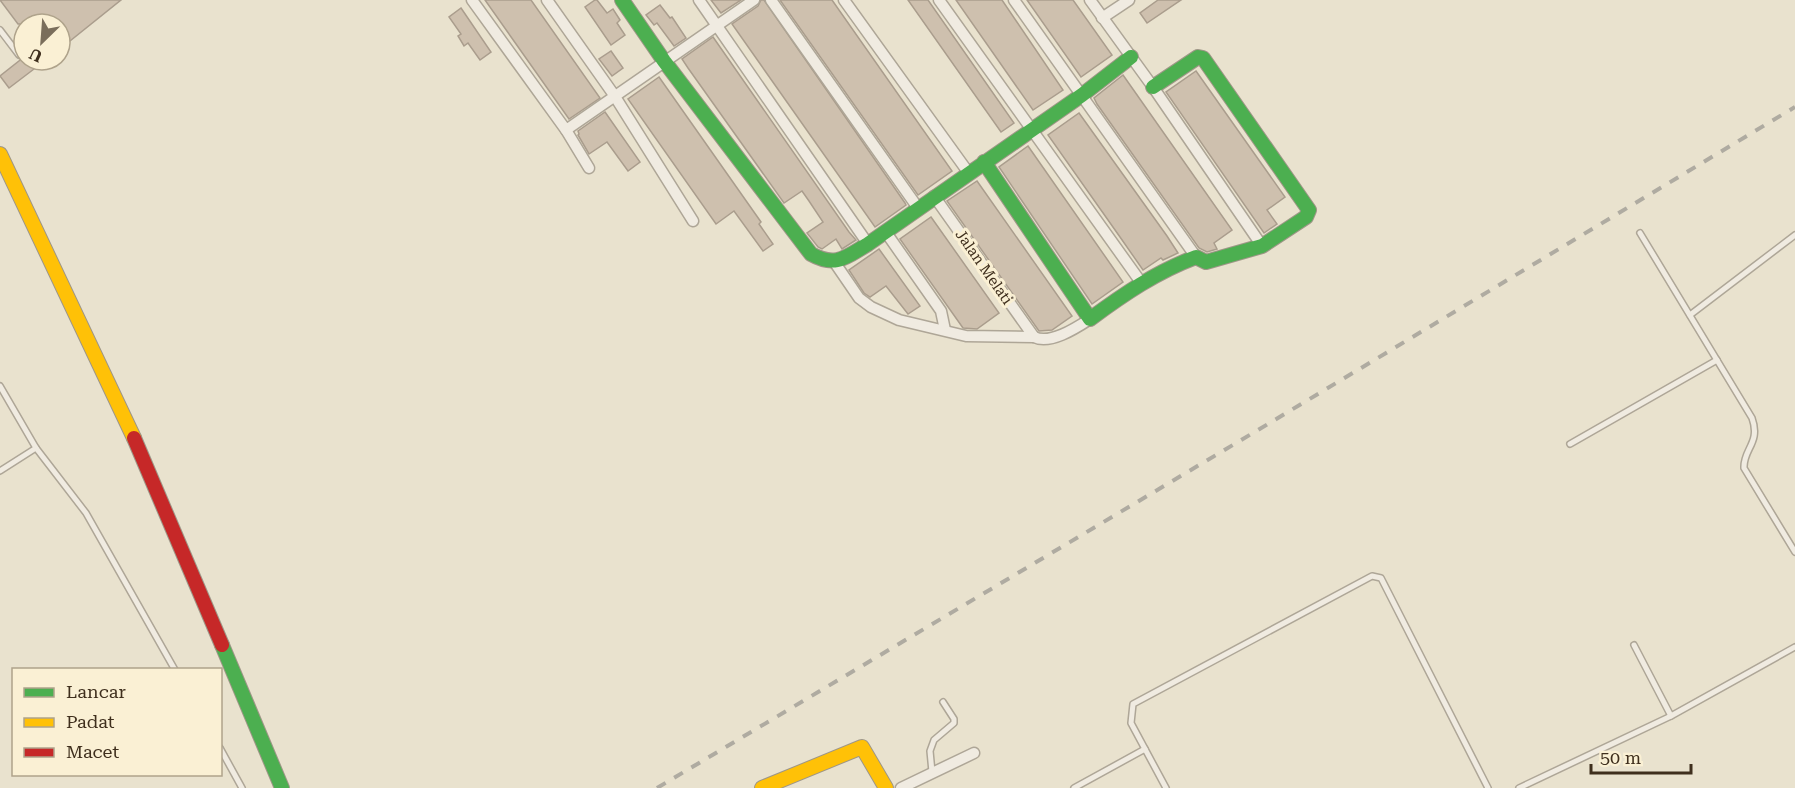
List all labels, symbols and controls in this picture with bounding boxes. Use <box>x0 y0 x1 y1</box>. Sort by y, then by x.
north arrow <box>12 12 72 72</box>
text: U <box>26 44 45 66</box>
street label: Jalan Melati <box>951 226 1017 308</box>
legend <box>12 668 222 776</box>
text: Lancar <box>66 681 126 702</box>
text: Padat <box>66 711 115 732</box>
scale bar <box>1591 737 1692 775</box>
text: Macet <box>66 741 119 762</box>
text: 50 m <box>1600 747 1641 768</box>

